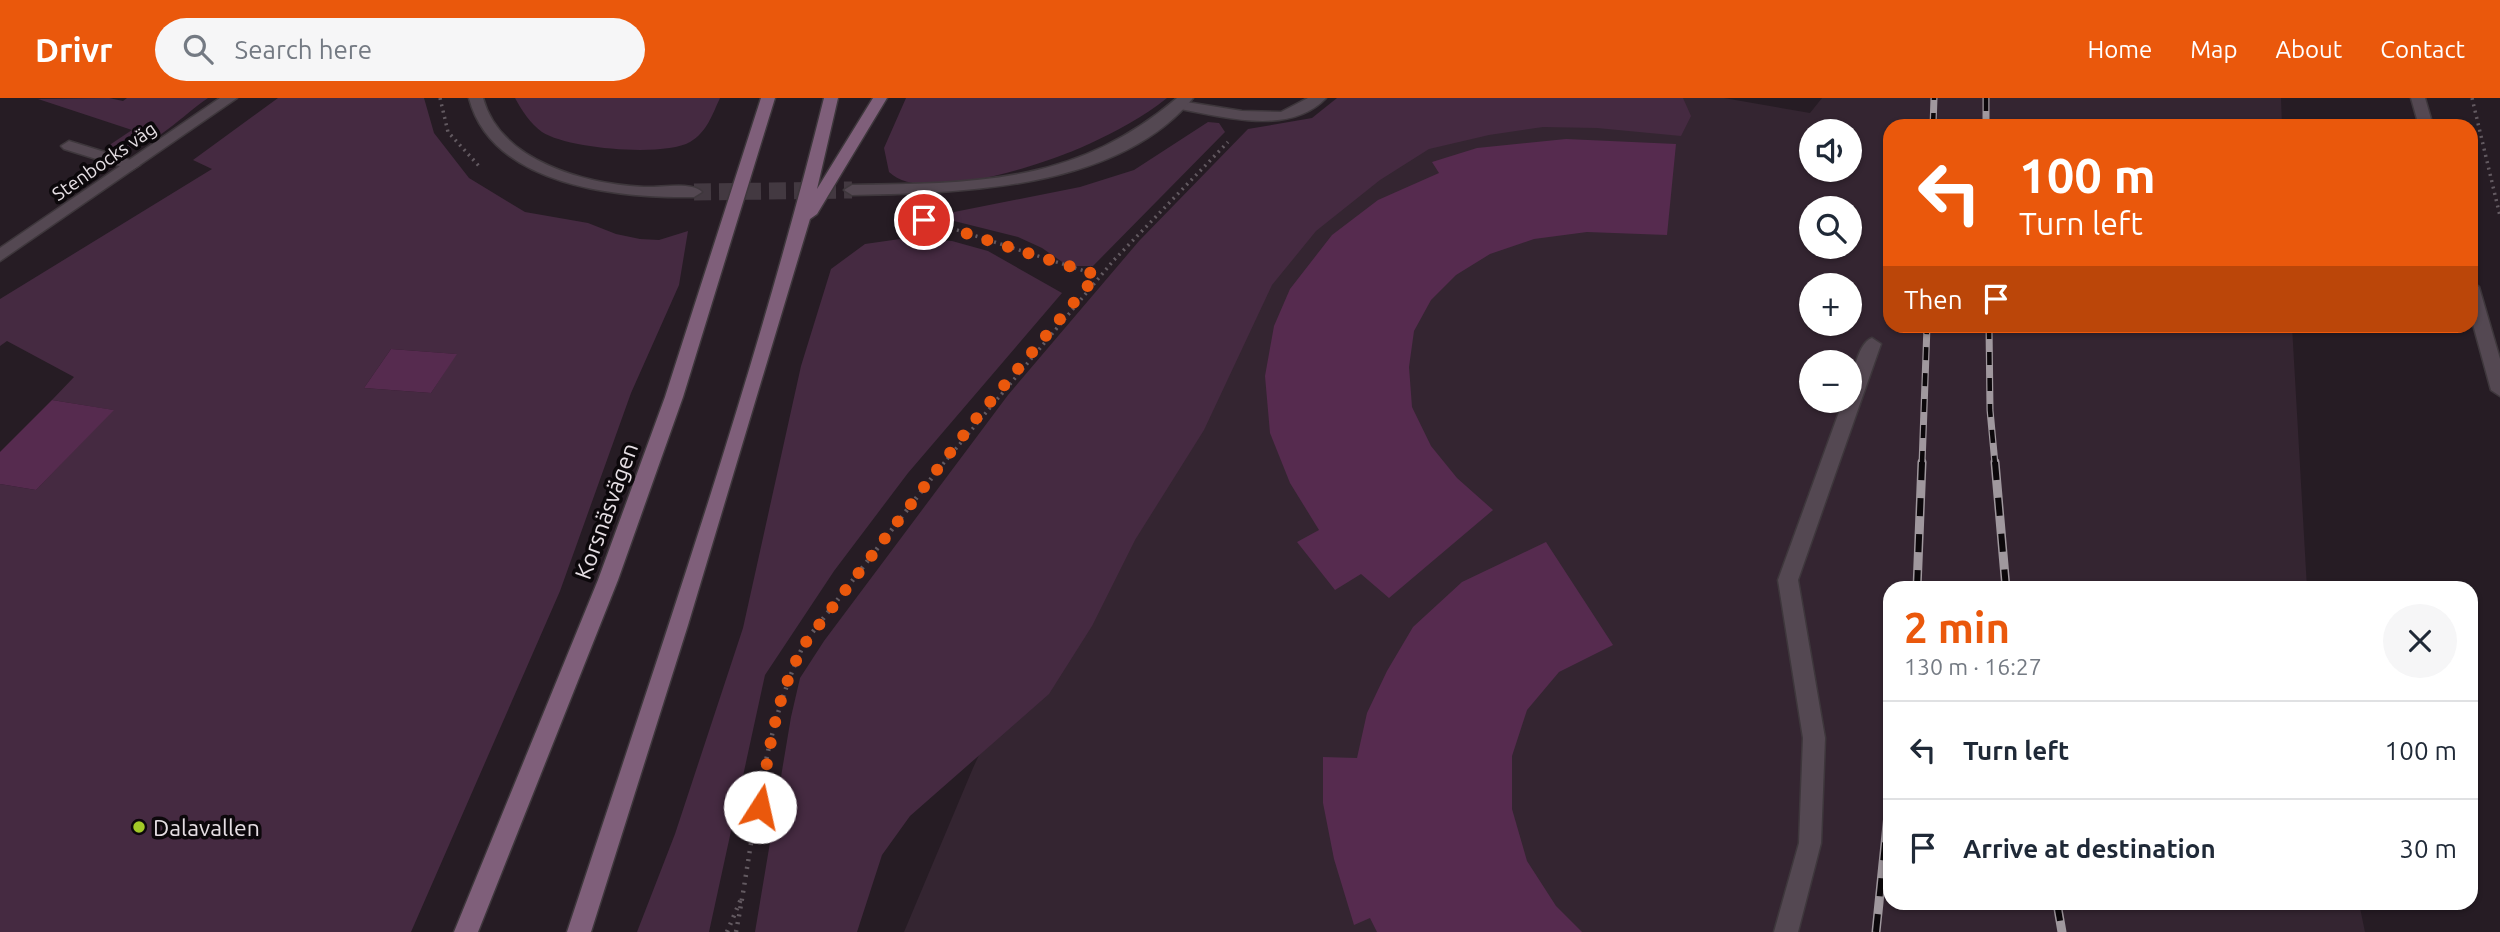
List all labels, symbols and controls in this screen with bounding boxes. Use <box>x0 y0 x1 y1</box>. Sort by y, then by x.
search box <box>155 18 645 81</box>
icon: search <box>179 30 217 68</box>
text: Drivr <box>35 31 113 68</box>
text: Search here <box>235 35 372 64</box>
text: Home <box>2087 36 2152 63</box>
text: Map <box>2190 36 2237 63</box>
text: About <box>2275 36 2342 63</box>
text: Contact <box>2380 36 2465 63</box>
street label: Stenbocks väg <box>48 117 160 205</box>
map controls <box>1799 119 1862 413</box>
button: sound <box>1799 119 1862 182</box>
icon: left <box>1904 147 1995 238</box>
text: 100 m <box>2019 147 2156 202</box>
pin <box>894 190 954 250</box>
button: search <box>1799 196 1862 259</box>
icon: arrive <box>905 201 943 239</box>
text: Turn left <box>2019 205 2143 241</box>
button: + <box>1799 273 1862 336</box>
icon: arrive <box>1977 280 2015 318</box>
text: Then <box>1904 285 1963 314</box>
button: − <box>1799 350 1862 413</box>
street label: Korsnäsvägen <box>570 440 642 582</box>
text: 2 min <box>1904 604 2010 651</box>
button: close <box>2383 604 2457 678</box>
text: 130 m · 16:27 <box>1904 654 2042 679</box>
icon: left <box>1904 731 1942 769</box>
text: Turn left <box>1963 736 2069 765</box>
text: 100 m <box>2385 736 2457 765</box>
position arrow <box>723 770 797 844</box>
place label: Dalavallen <box>153 815 260 840</box>
marker: Dalavallen <box>131 819 147 835</box>
icon: arrive <box>1904 829 1942 867</box>
text: Arrive at destination <box>1963 834 2216 863</box>
text: 30 m <box>2399 834 2457 863</box>

